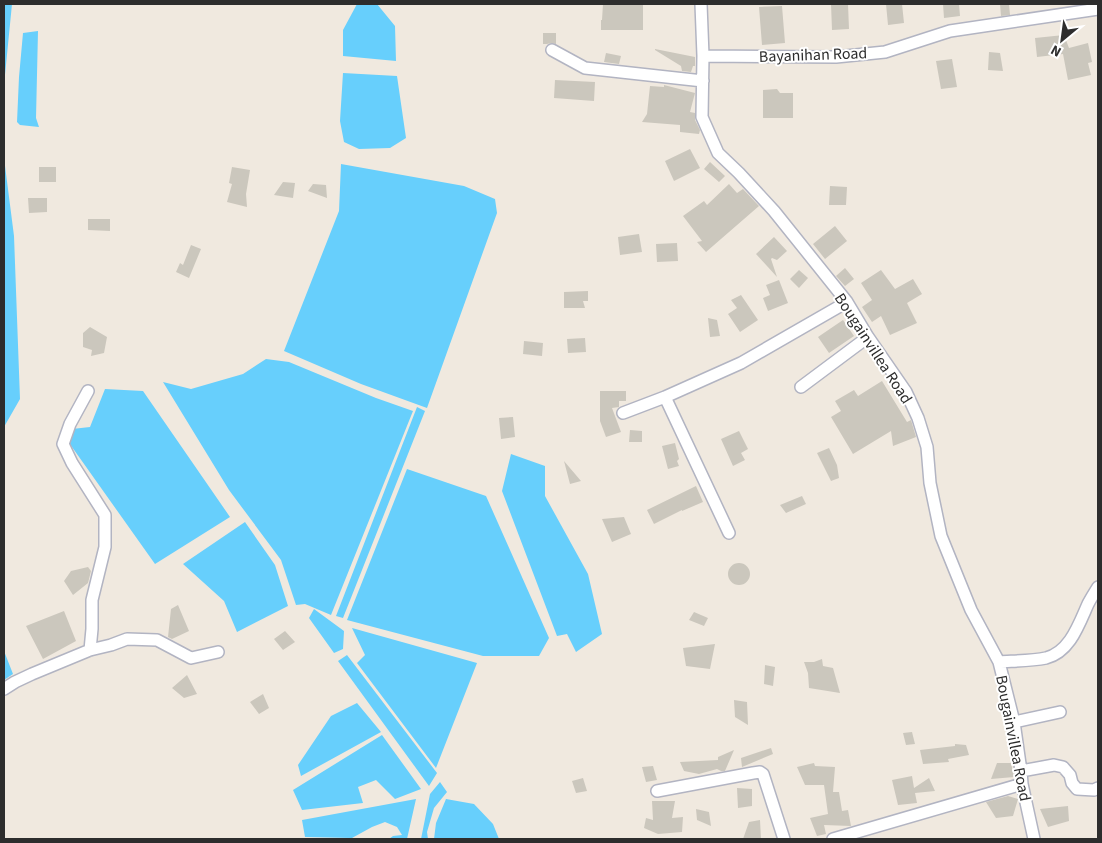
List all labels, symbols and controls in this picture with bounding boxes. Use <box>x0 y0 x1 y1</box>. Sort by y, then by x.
north arrow <box>1037 15 1087 65</box>
text: N <box>1047 39 1065 61</box>
street label: Bayanihan Road <box>758 42 868 68</box>
street label: Bougainvillea Road <box>829 289 917 408</box>
street label: Bougainvillea Road <box>990 673 1036 803</box>

